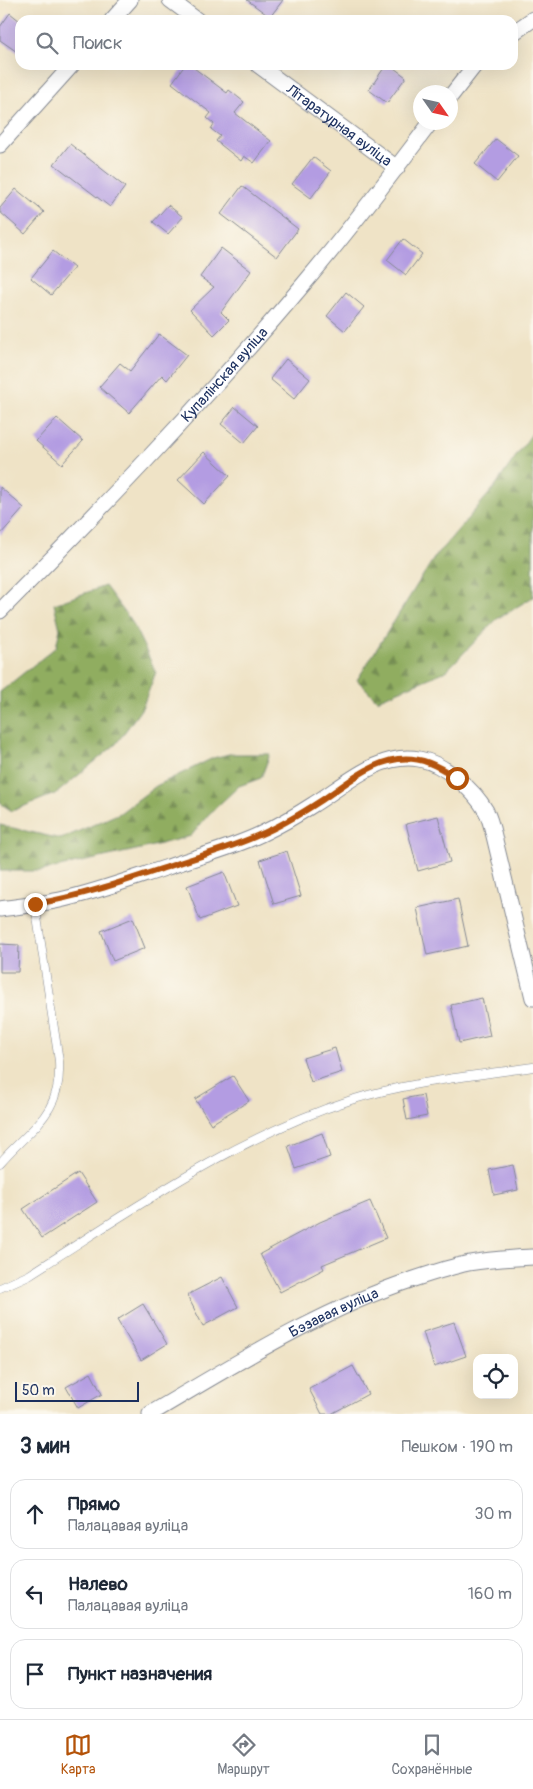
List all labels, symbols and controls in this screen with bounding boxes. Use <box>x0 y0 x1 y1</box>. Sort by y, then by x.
search box <box>15 15 518 70</box>
icon: search <box>33 29 61 57</box>
text: Поиск <box>73 31 123 55</box>
street label: Літаратурная вуліца <box>281 80 395 171</box>
north arrow <box>413 85 458 130</box>
street label: Купалінская вуліца <box>177 324 272 426</box>
route start <box>446 767 469 790</box>
route end <box>24 893 47 916</box>
street label: Бэзавая вуліца <box>286 1284 381 1342</box>
map controls <box>473 1354 518 1399</box>
button: locate <box>473 1354 518 1399</box>
scale bar <box>15 1379 139 1402</box>
text: 50 m <box>22 1382 55 1399</box>
text: 3 мин <box>20 1433 70 1460</box>
text: Пешком · 190 m <box>402 1437 513 1457</box>
text: Прямо <box>68 1492 120 1516</box>
icon: ahead <box>21 1500 49 1528</box>
text: 30 m <box>474 1504 512 1524</box>
text: Палацавая вуліца <box>68 1516 188 1536</box>
text: Налево <box>68 1572 128 1596</box>
icon: left <box>21 1580 49 1608</box>
text: 160 m <box>468 1584 512 1604</box>
text: Палацавая вуліца <box>68 1596 188 1616</box>
icon: arrive <box>21 1660 49 1688</box>
text: Пункт назначения <box>68 1662 212 1686</box>
tab: Карта <box>61 1731 96 1778</box>
tab: Маршрут <box>217 1731 270 1778</box>
tab: Сохранённые <box>391 1731 472 1778</box>

